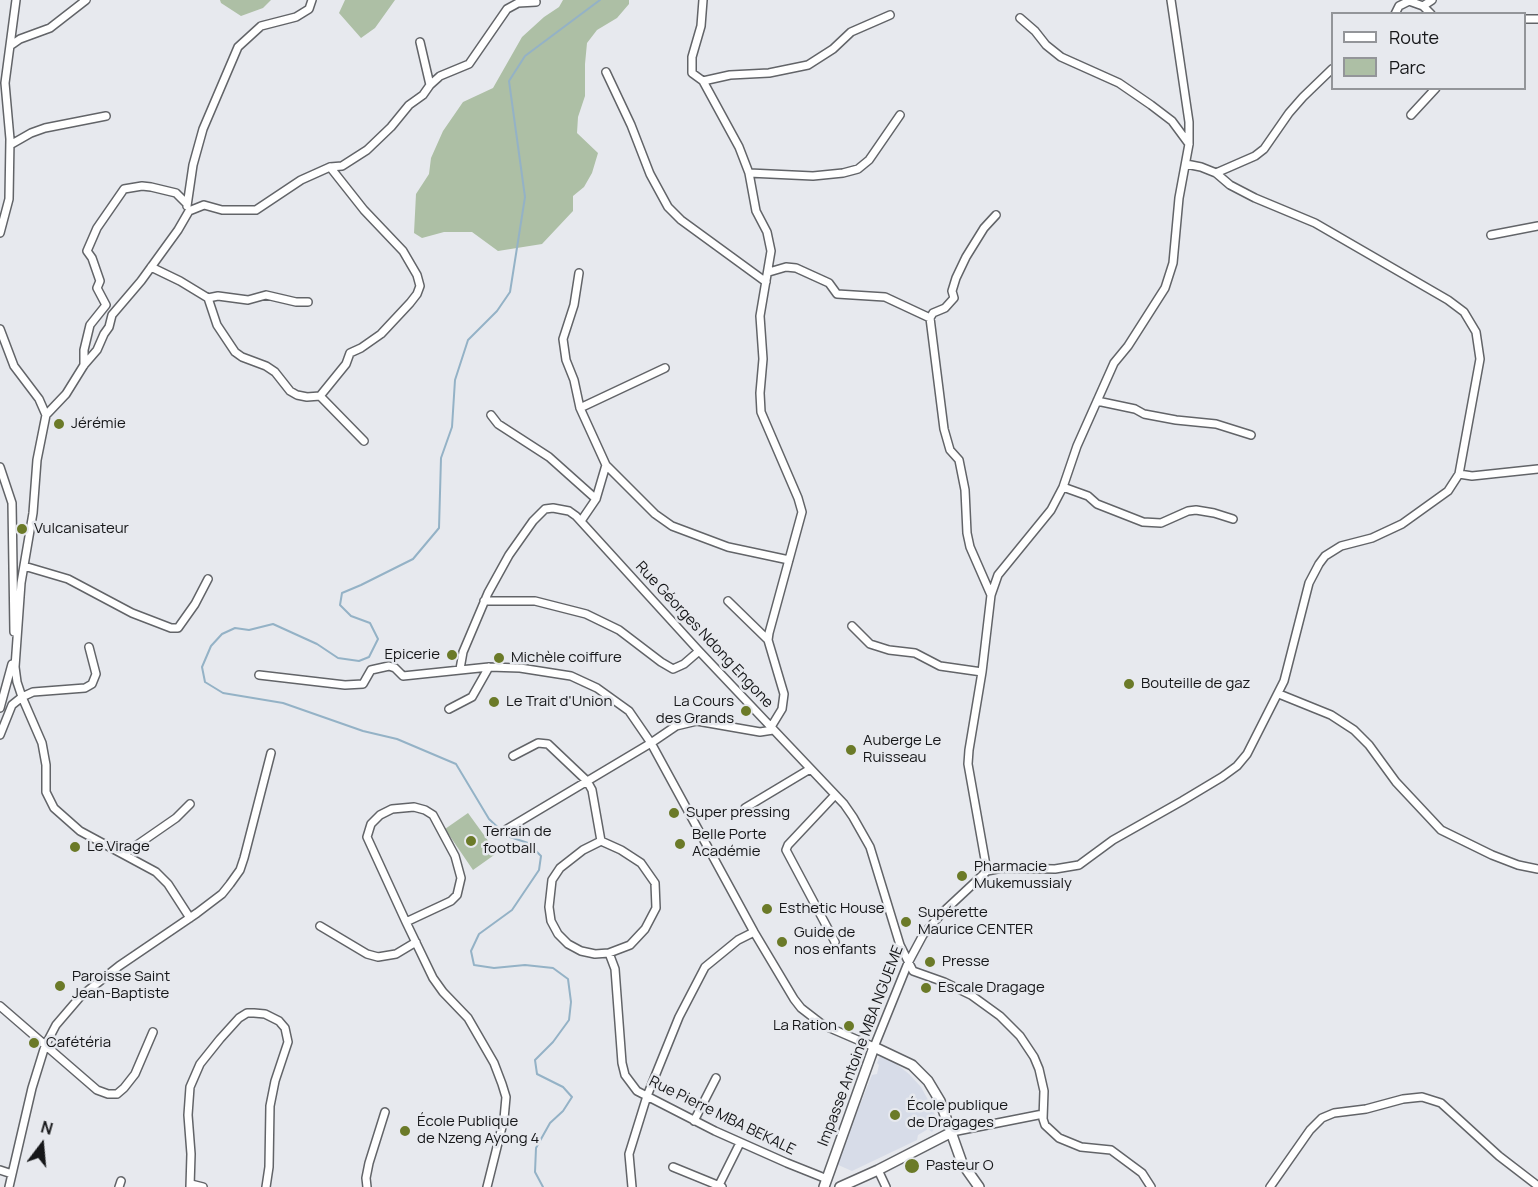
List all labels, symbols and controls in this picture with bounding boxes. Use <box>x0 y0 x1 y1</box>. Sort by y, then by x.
legend <box>1331 12 1526 90</box>
text: Route <box>1389 25 1439 49</box>
text: Parc <box>1389 55 1426 79</box>
place label: Jérémie <box>71 415 126 433</box>
marker: Jérémie <box>52 417 66 431</box>
place label: Vulcanisateur <box>34 520 129 538</box>
marker: Vulcanisateur <box>15 522 29 536</box>
street label: Rue Géorges Ndong Engone <box>631 558 777 712</box>
place label: Epicerie <box>385 646 440 664</box>
marker: Epicerie <box>445 648 459 662</box>
place label: Michèle coiffure <box>511 649 622 667</box>
marker: Michèle coiffure <box>492 651 506 665</box>
place label: Bouteille de gaz <box>1141 675 1251 693</box>
marker: Bouteille de gaz <box>1122 677 1136 691</box>
place label: Le Trait d'Union <box>506 693 612 711</box>
place label: La Cours des Grands <box>656 693 734 728</box>
marker: Le Trait d'Union <box>487 695 501 709</box>
marker: La Cours des Grands <box>739 704 753 718</box>
place label: Auberge Le Ruisseau <box>863 732 941 767</box>
marker: Auberge Le Ruisseau <box>844 743 858 757</box>
place label: Super pressing <box>686 804 790 822</box>
marker: Super pressing <box>667 806 681 820</box>
place label: Terrain de football <box>483 823 551 858</box>
place label: Belle Porte Académie <box>692 826 766 861</box>
marker: Terrain de football <box>464 834 478 848</box>
marker: Belle Porte Académie <box>673 837 687 851</box>
place label: Le Virage <box>87 838 150 856</box>
marker: Le Virage <box>68 840 82 854</box>
place label: Pharmacie Mukemussialy <box>974 858 1072 893</box>
marker: Pharmacie Mukemussialy <box>955 869 969 883</box>
place label: Esthetic House <box>779 900 885 918</box>
marker: Esthetic House <box>760 902 774 916</box>
place label: Supérette Maurice CENTER <box>918 904 1033 939</box>
marker: Supérette Maurice CENTER <box>899 915 913 929</box>
place label: Guide de nos enfants <box>794 924 876 959</box>
marker: Guide de nos enfants <box>775 935 789 949</box>
street label: Impasse Antoine MBA NGUEME <box>814 943 908 1149</box>
place label: Presse <box>942 953 990 971</box>
marker: Presse <box>923 955 937 969</box>
place label: Paroisse Saint Jean-Baptiste <box>72 968 170 1003</box>
marker: Paroisse Saint Jean-Baptiste <box>53 979 67 993</box>
place label: Escale Dragage <box>938 979 1045 997</box>
marker: Escale Dragage <box>919 981 933 995</box>
place label: La Ration <box>773 1017 837 1035</box>
marker: La Ration <box>842 1019 856 1033</box>
place label: Cafétéria <box>46 1034 111 1052</box>
marker: Cafétéria <box>27 1036 41 1050</box>
street label: Rue Pierre MBA BEKALE <box>646 1073 798 1159</box>
place label: École publique de Dragages <box>907 1097 1008 1132</box>
marker: École publique de Dragages <box>888 1108 902 1122</box>
place label: École Publique de Nzeng Ayong 4 <box>417 1113 539 1148</box>
north arrow <box>12 1115 72 1175</box>
text: N <box>38 1116 56 1140</box>
marker: École Publique de Nzeng Ayong 4 <box>398 1124 412 1138</box>
marker: Pasteur O <box>903 1157 921 1175</box>
place label: Pasteur O <box>926 1157 994 1175</box>

